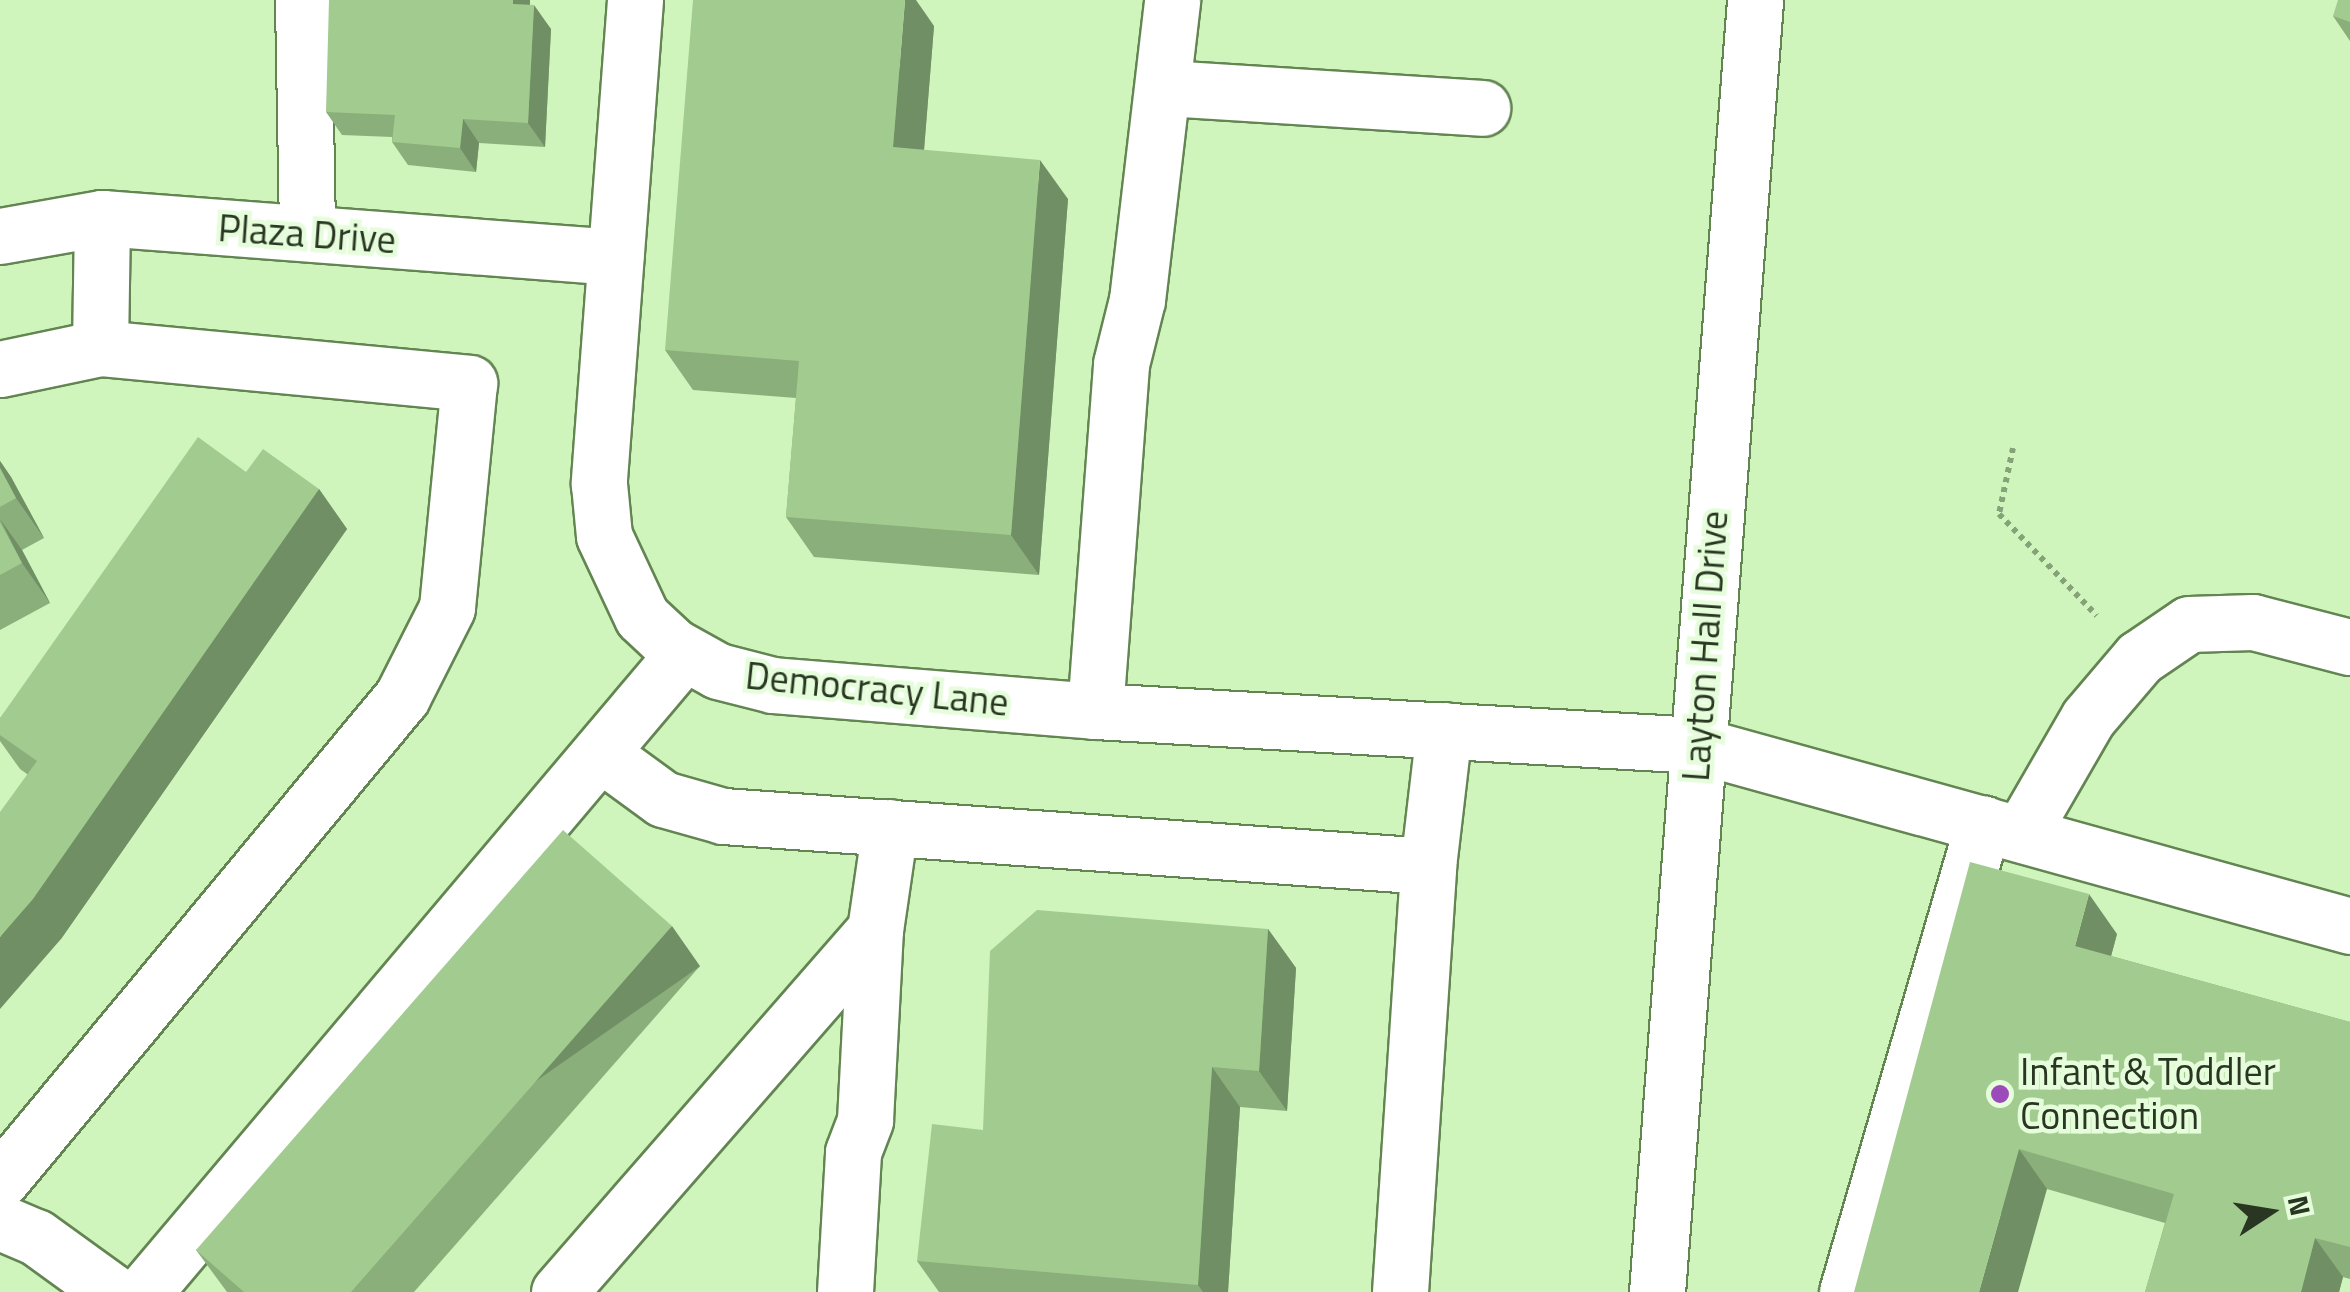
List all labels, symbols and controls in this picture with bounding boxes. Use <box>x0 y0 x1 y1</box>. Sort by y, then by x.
street label: Plaza Drive <box>217 205 397 263</box>
street label: Layton Hall Drive <box>1673 509 1737 783</box>
street label: Democracy Lane <box>743 653 1011 725</box>
place label: Infant & Toddler Connection <box>2020 1049 2276 1138</box>
marker: Infant & Toddler Connection <box>1989 1083 2011 1105</box>
north arrow <box>2220 1162 2320 1262</box>
text: N <box>2277 1192 2323 1220</box>

